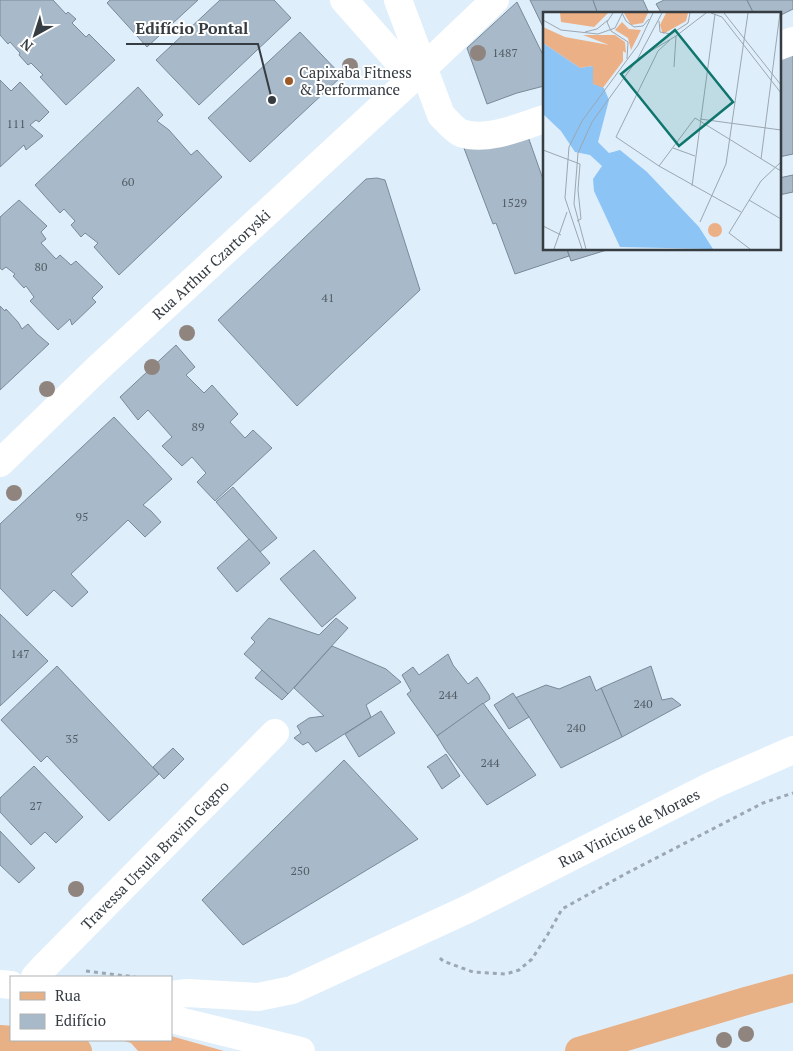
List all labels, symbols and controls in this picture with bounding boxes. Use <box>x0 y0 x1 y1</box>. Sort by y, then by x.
north arrow <box>10 10 60 60</box>
inset map <box>543 12 780 250</box>
callout: Edifício Pontal <box>126 13 258 44</box>
text: Edifício Pontal <box>136 17 248 39</box>
text: N <box>16 35 37 56</box>
house number: 1487 <box>492 45 518 60</box>
place label: Capixaba Fitness & Performance <box>299 62 412 99</box>
marker: Capixaba Fitness & Performance <box>283 75 295 87</box>
house number: 111 <box>6 116 26 131</box>
house number: 60 <box>122 174 134 189</box>
house number: 1529 <box>501 195 527 210</box>
street label: Rua Arthur Czartoryski <box>148 205 274 324</box>
house number: 80 <box>35 259 47 274</box>
house number: 41 <box>322 290 334 305</box>
house number: 89 <box>192 419 204 434</box>
house number: 95 <box>76 509 88 524</box>
house number: 147 <box>10 646 30 661</box>
house number: 244 <box>438 687 458 702</box>
house number: 240 <box>633 696 653 711</box>
house number: 240 <box>566 720 586 735</box>
house number: 35 <box>66 731 78 746</box>
house number: 244 <box>480 755 500 770</box>
street label: Travessa Ursula Bravim Gagno <box>76 776 233 934</box>
street label: Rua Vinicius de Moraes <box>555 783 703 872</box>
house number: 27 <box>30 798 42 813</box>
house number: 250 <box>290 863 310 878</box>
legend <box>10 976 172 1041</box>
text: Rua <box>55 985 81 1005</box>
text: Edifício <box>55 1010 106 1030</box>

